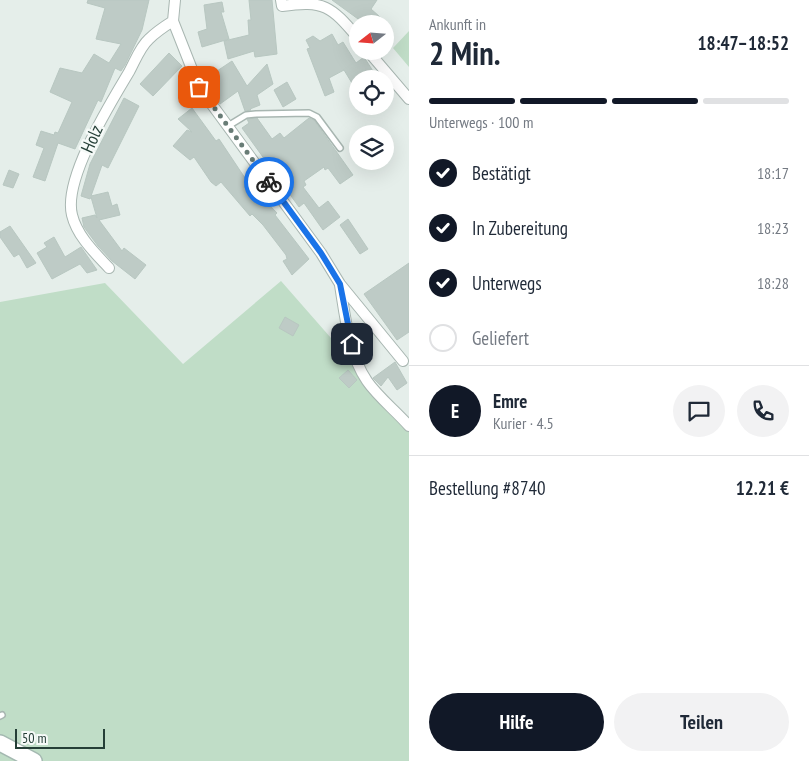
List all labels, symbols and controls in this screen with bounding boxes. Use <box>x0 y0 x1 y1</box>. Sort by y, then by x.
text: Ankunft in <box>429 14 486 34</box>
north arrow <box>349 15 394 60</box>
map controls <box>349 15 394 170</box>
text: 18:47–18:52 <box>697 31 789 55</box>
text: 2 Min. <box>429 32 500 74</box>
pin <box>178 66 220 108</box>
button: locate <box>349 70 394 115</box>
icon: bag <box>185 73 213 101</box>
text: Unterwegs · 100 m <box>429 112 533 132</box>
street label: Holz <box>75 121 108 156</box>
button: layers <box>349 125 394 170</box>
courier <box>244 157 294 207</box>
icon: check <box>429 159 457 187</box>
text: Bestätigt <box>472 161 531 185</box>
text: 18:17 <box>757 163 789 183</box>
icon: bike <box>255 168 283 196</box>
icon: check <box>429 214 457 242</box>
text: In Zubereitung <box>472 216 568 240</box>
text: 18:23 <box>757 218 789 238</box>
icon: check <box>429 269 457 297</box>
text: Unterwegs <box>472 271 542 295</box>
text: 18:28 <box>757 273 789 293</box>
pin <box>331 323 373 365</box>
text: Geliefert <box>472 326 529 350</box>
icon: home <box>338 330 366 358</box>
button: chat <box>673 385 725 437</box>
button: phone <box>737 385 789 437</box>
text: Emre <box>493 389 527 413</box>
text: E <box>451 399 459 423</box>
text: Kurier · 4.5 <box>493 413 554 433</box>
text: Bestellung #8740 <box>429 476 546 500</box>
text: 12.21 € <box>736 476 789 500</box>
button: Hilfe <box>429 693 604 751</box>
button: Teilen <box>614 693 789 751</box>
scale bar <box>15 726 105 749</box>
text: 50 m <box>22 729 47 747</box>

